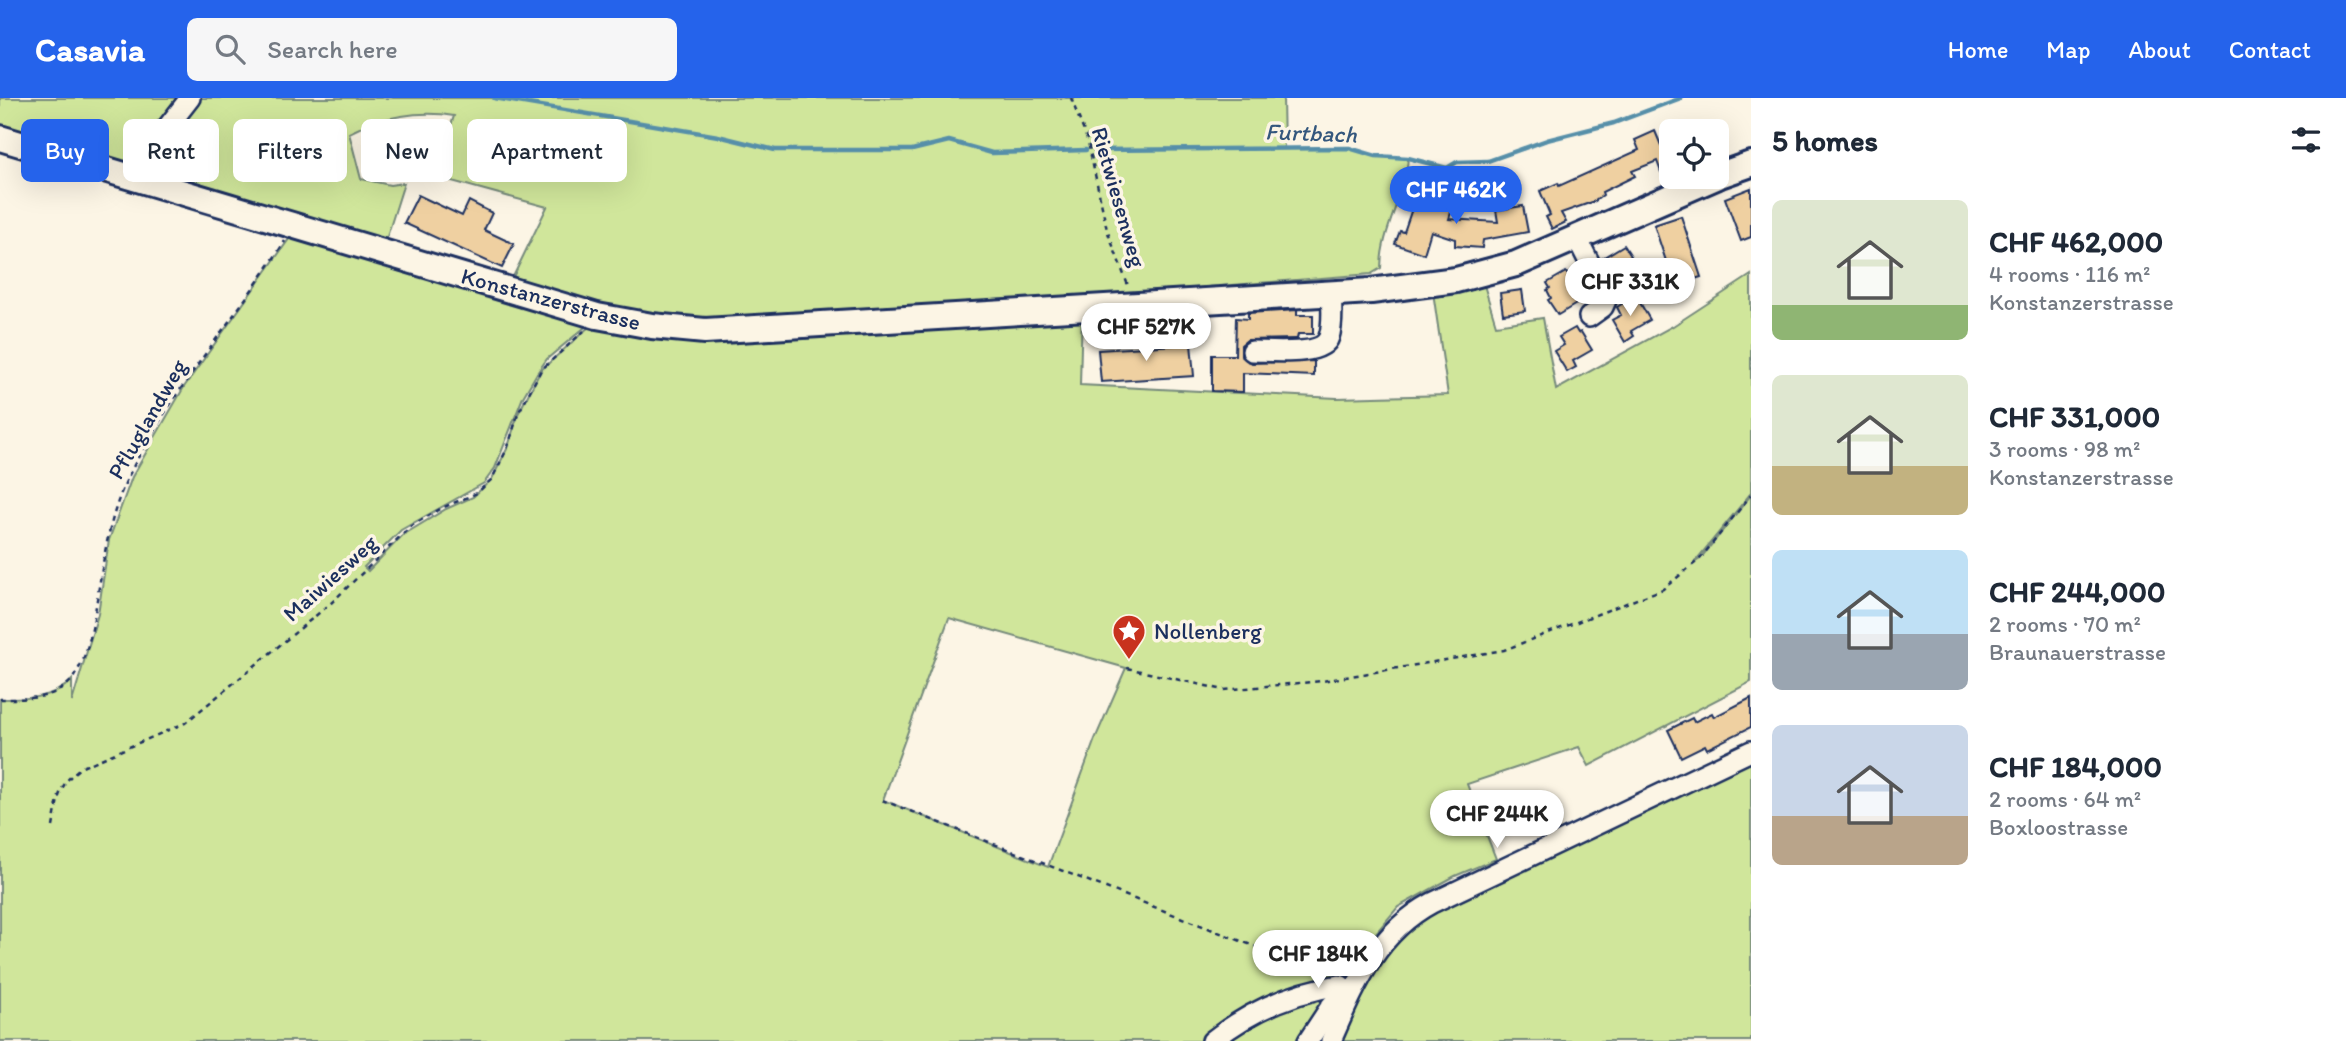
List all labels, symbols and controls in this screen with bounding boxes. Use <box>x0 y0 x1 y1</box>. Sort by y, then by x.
search box <box>187 18 677 81</box>
text: Casavia <box>35 30 145 69</box>
icon: search <box>211 30 249 68</box>
text: Search here <box>267 33 398 65</box>
text: Home <box>1948 35 2008 64</box>
text: Map <box>2046 35 2090 64</box>
text: About <box>2128 35 2191 64</box>
text: Contact <box>2229 35 2311 64</box>
water label: Furtbach <box>1265 116 1358 149</box>
chip: Buy <box>21 119 109 182</box>
chip: Rent <box>123 119 219 182</box>
chip: Filters <box>233 119 347 182</box>
chip: New <box>361 119 453 182</box>
chip: Apartment <box>467 119 627 182</box>
map controls <box>1659 119 1729 189</box>
button: locate <box>1659 119 1729 189</box>
icon: filters <box>2287 121 2325 159</box>
text: 5 homes <box>1772 122 1878 159</box>
street label: Rietwiesenweg <box>1086 124 1152 271</box>
pin: CHF 462K <box>1384 166 1528 226</box>
text: CHF 462K <box>1406 175 1506 203</box>
text: CHF 462,000 <box>1989 223 2163 260</box>
icon: home <box>1828 228 1912 312</box>
pin: CHF 331K <box>1558 258 1702 318</box>
text: 4 rooms · 116 m² <box>1989 260 2151 288</box>
street label: Konstanzerstrasse <box>458 262 644 336</box>
text: CHF 331K <box>1581 267 1679 295</box>
text: Konstanzerstrasse <box>1989 288 2174 316</box>
pin: CHF 527K <box>1074 303 1218 363</box>
text: CHF 527K <box>1097 312 1195 340</box>
street label: Pfluglandweg <box>101 354 193 484</box>
text: CHF 331,000 <box>1989 398 2160 435</box>
icon: home <box>1828 403 1912 487</box>
text: 3 rooms · 98 m² <box>1989 435 2140 463</box>
text: Konstanzerstrasse <box>1989 463 2174 491</box>
street label: Maiwiesweg <box>277 528 383 628</box>
text: CHF 244,000 <box>1989 573 2165 610</box>
icon: home <box>1828 578 1912 662</box>
text: 2 rooms · 70 m² <box>1989 610 2141 638</box>
place icon: Nollenberg <box>1110 612 1148 661</box>
place label: Nollenberg <box>1154 617 1262 645</box>
text: Braunauerstrasse <box>1989 638 2166 666</box>
text: CHF 184,000 <box>1989 748 2162 785</box>
icon: home <box>1828 753 1912 837</box>
text: 2 rooms · 64 m² <box>1989 785 2141 813</box>
pin: CHF 244K <box>1425 790 1569 850</box>
text: CHF 244K <box>1446 799 1548 827</box>
text: Boxloostrasse <box>1989 813 2128 841</box>
pin: CHF 184K <box>1246 930 1390 990</box>
text: CHF 184K <box>1268 939 1368 967</box>

